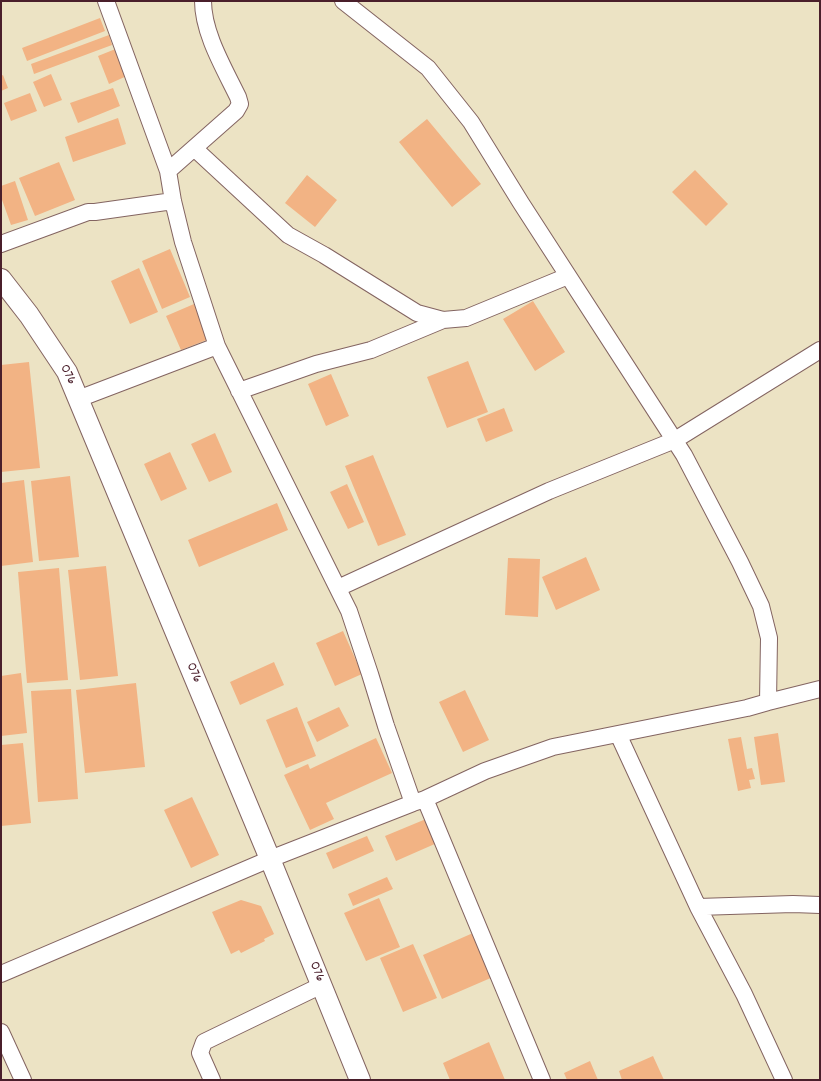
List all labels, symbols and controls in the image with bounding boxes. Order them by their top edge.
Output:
street label: O76 [55,362,79,388]
street label: O76 [181,660,205,686]
street label: O76 [304,959,328,985]

